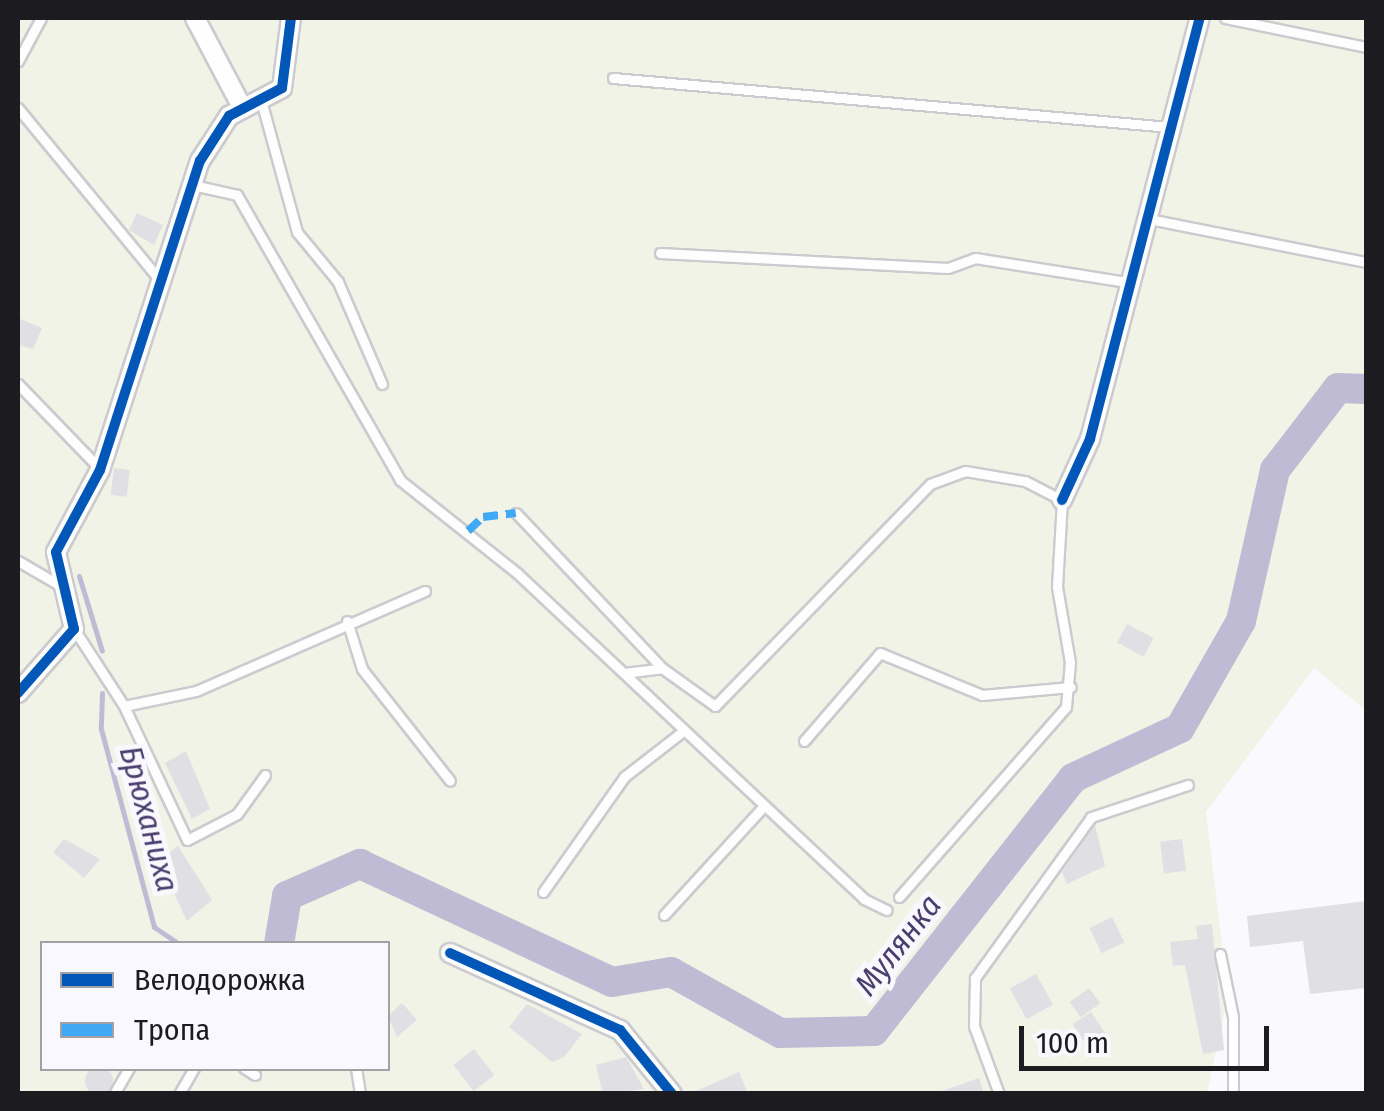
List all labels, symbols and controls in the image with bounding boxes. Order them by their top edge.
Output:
water label: Брюханиха [111,742,187,896]
water label: Мулянка [847,887,949,1003]
legend [40,941,390,1071]
text: Велодорожка [134,962,306,998]
scale bar [1024,1006,1274,1068]
text: Тропа [134,1012,210,1048]
text: 100 m [1036,1025,1109,1061]

